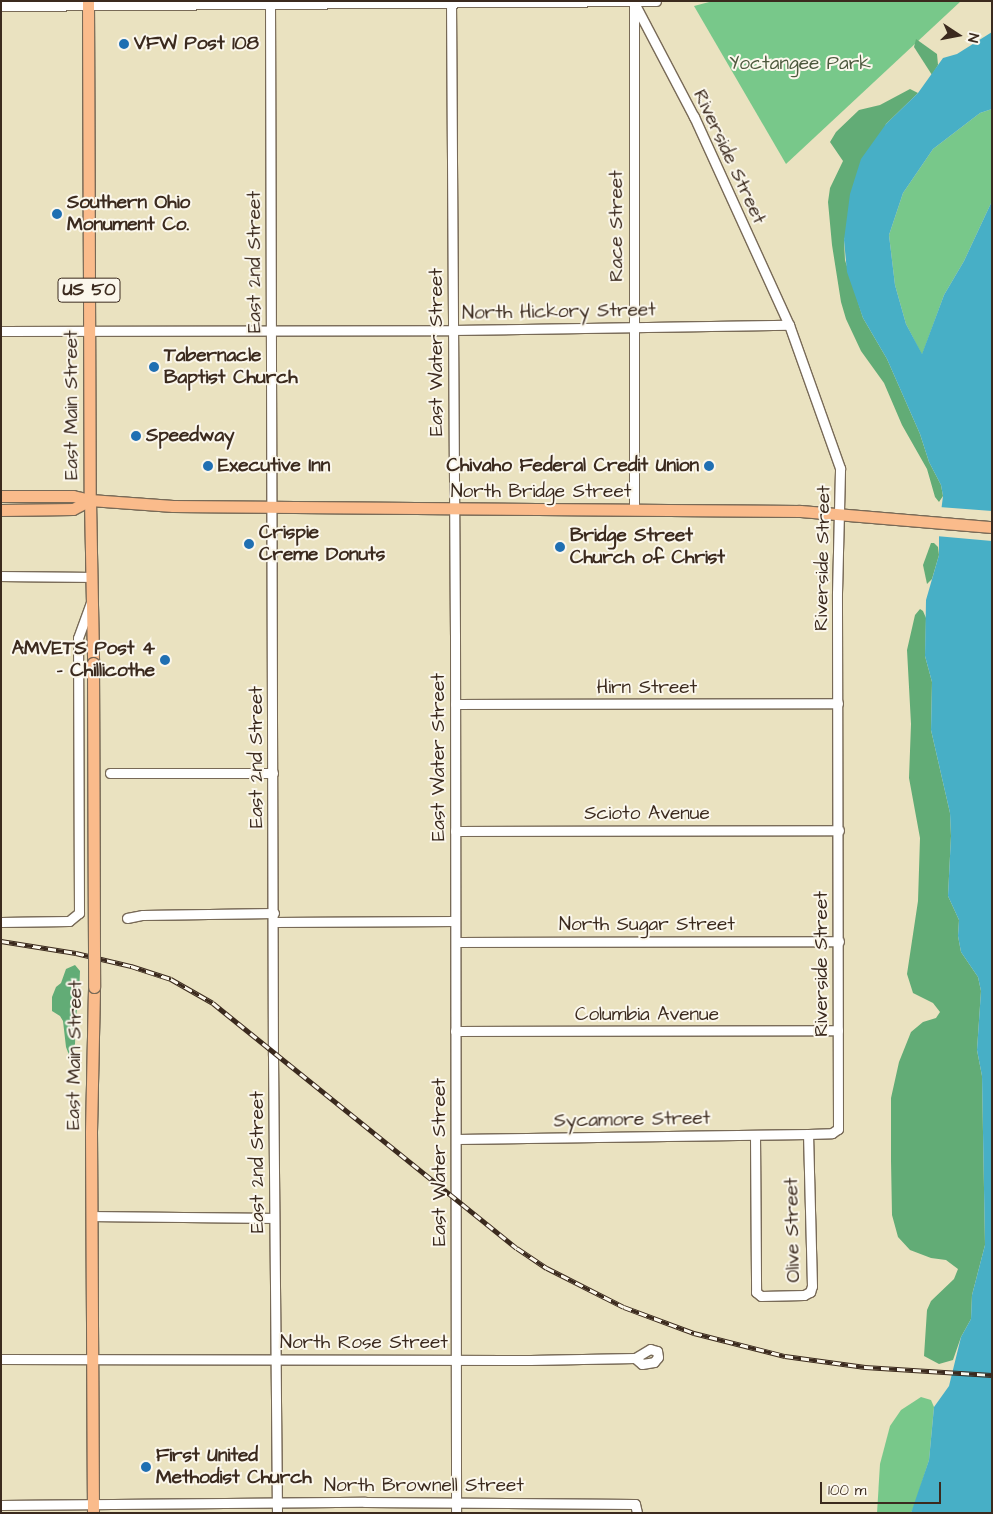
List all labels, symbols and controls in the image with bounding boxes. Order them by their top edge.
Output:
north arrow [933,10,983,60]
text: N [962,32,983,44]
place label: VFW Post 108 [134,33,259,55]
marker: VFW Post 108 [118,38,130,50]
park label: Yoctangee Park [729,53,871,75]
street label: Riverside Street [688,86,770,228]
street label: Race Street [606,170,628,282]
street label: East 2nd Street [244,191,266,333]
place label: Southern Ohio Monument Co. [67,192,190,236]
marker: Southern Ohio Monument Co. [51,208,63,220]
street label: East Water Street [426,268,448,436]
road number: US 50 [56,274,122,306]
street label: North Hickory Street [462,299,656,325]
street label: East Main Street [61,330,83,480]
place label: Tabernacle Baptist Church [164,345,298,389]
marker: Tabernacle Baptist Church [148,361,160,373]
place label: Speedway [146,425,235,447]
marker: Speedway [130,430,142,442]
place label: Executive Inn [218,455,330,477]
place label: Chivaho Federal Credit Union [446,455,699,477]
marker: Executive Inn [202,460,214,472]
marker: Chivaho Federal Credit Union [703,460,715,472]
street label: North Bridge Street [451,481,631,503]
street label: Riverside Street [810,485,836,631]
place label: Crispie Creme Donuts [259,522,385,566]
place label: Bridge Street Church of Christ [570,525,725,569]
marker: Crispie Creme Donuts [243,538,255,550]
marker: Bridge Street Church of Christ [554,541,566,553]
place label: AMVETS Post 4 - Chillicothe [12,638,155,682]
marker: AMVETS Post 4 - Chillicothe [159,654,171,666]
street label: East Water Street [428,673,450,841]
street label: Hirn Street [597,677,697,699]
street label: East 2nd Street [246,686,268,828]
street label: Scioto Avenue [584,803,710,825]
street label: Riverside Street [811,891,833,1037]
street label: North Sugar Street [559,914,735,936]
street label: East Main Street [62,980,88,1130]
street label: Columbia Avenue [575,1004,719,1026]
street label: East Water Street [429,1078,451,1246]
street label: East 2nd Street [247,1091,269,1233]
street label: Sycamore Street [553,1107,711,1133]
street label: Olive Street [781,1177,805,1283]
street label: North Rose Street [280,1332,448,1354]
place label: First United Methodist Church [156,1445,312,1489]
marker: First United Methodist Church [140,1461,152,1473]
scale bar [823,1472,944,1504]
street label: North Brownell Street [324,1475,524,1497]
text: 100 m [828,1480,867,1501]

